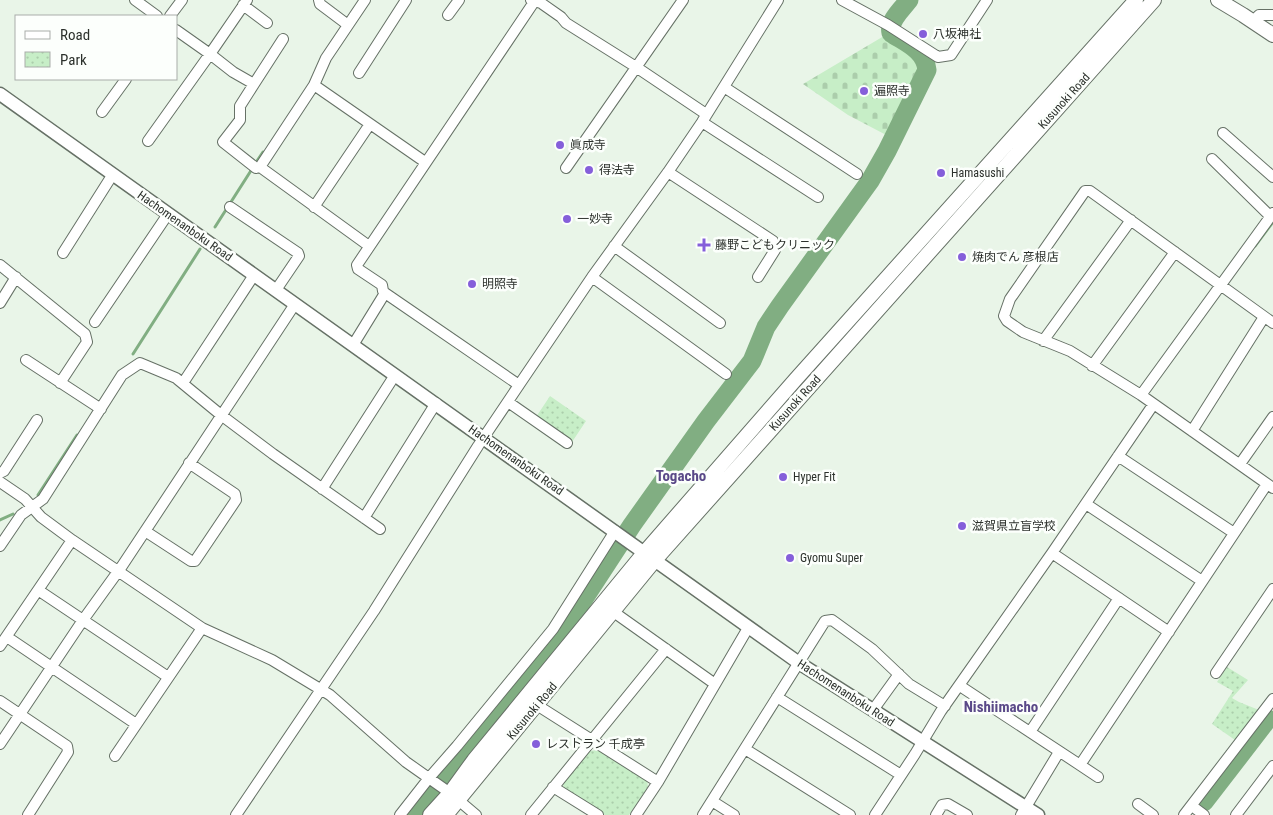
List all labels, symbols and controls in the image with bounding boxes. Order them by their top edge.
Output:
legend [15,15,178,80]
text: Road [60,26,90,44]
place label: 八坂神社 [933,27,981,41]
marker: 八坂神社 [917,28,929,40]
text: Park [60,51,87,69]
street label: Kusunoki Road [1035,70,1093,132]
place label: 遍照寺 [874,84,910,98]
marker: 遍照寺 [858,85,870,97]
place label: 眞成寺 [570,138,606,152]
marker: 眞成寺 [554,139,566,151]
place label: 得法寺 [599,163,635,177]
marker: 得法寺 [583,164,595,176]
place label: Hamasushi [951,166,1004,180]
marker: Hamasushi [935,167,947,179]
street label: Hachomenanboku Road [135,188,235,264]
place label: 一妙寺 [577,212,613,226]
marker: 一妙寺 [561,213,573,225]
marker: 藤野こどもクリニック [697,238,711,252]
place label: 藤野こどもクリニック [715,238,835,252]
place label: 焼肉でん 彦根店 [972,250,1059,264]
marker: 焼肉でん 彦根店 [956,251,968,263]
place label: 明照寺 [482,277,518,291]
marker: 明照寺 [466,278,478,290]
street label: Kusunoki Road [766,372,824,434]
street label: Hachomenanboku Road [466,422,566,498]
district label: Togacho [656,467,706,485]
place label: Hyper Fit [793,470,836,484]
marker: Hyper Fit [777,471,789,483]
place label: 滋賀県立盲学校 [972,519,1056,533]
marker: 滋賀県立盲学校 [956,520,968,532]
place label: Gyomu Super [800,551,863,565]
marker: Gyomu Super [784,552,796,564]
street label: Hachomenanboku Road [795,656,897,730]
street label: Kusunoki Road [504,680,560,742]
district label: Nishiimacho [964,698,1038,716]
place label: レストラン 千成亭 [546,737,645,751]
marker: レストラン 千成亭 [530,738,542,750]

